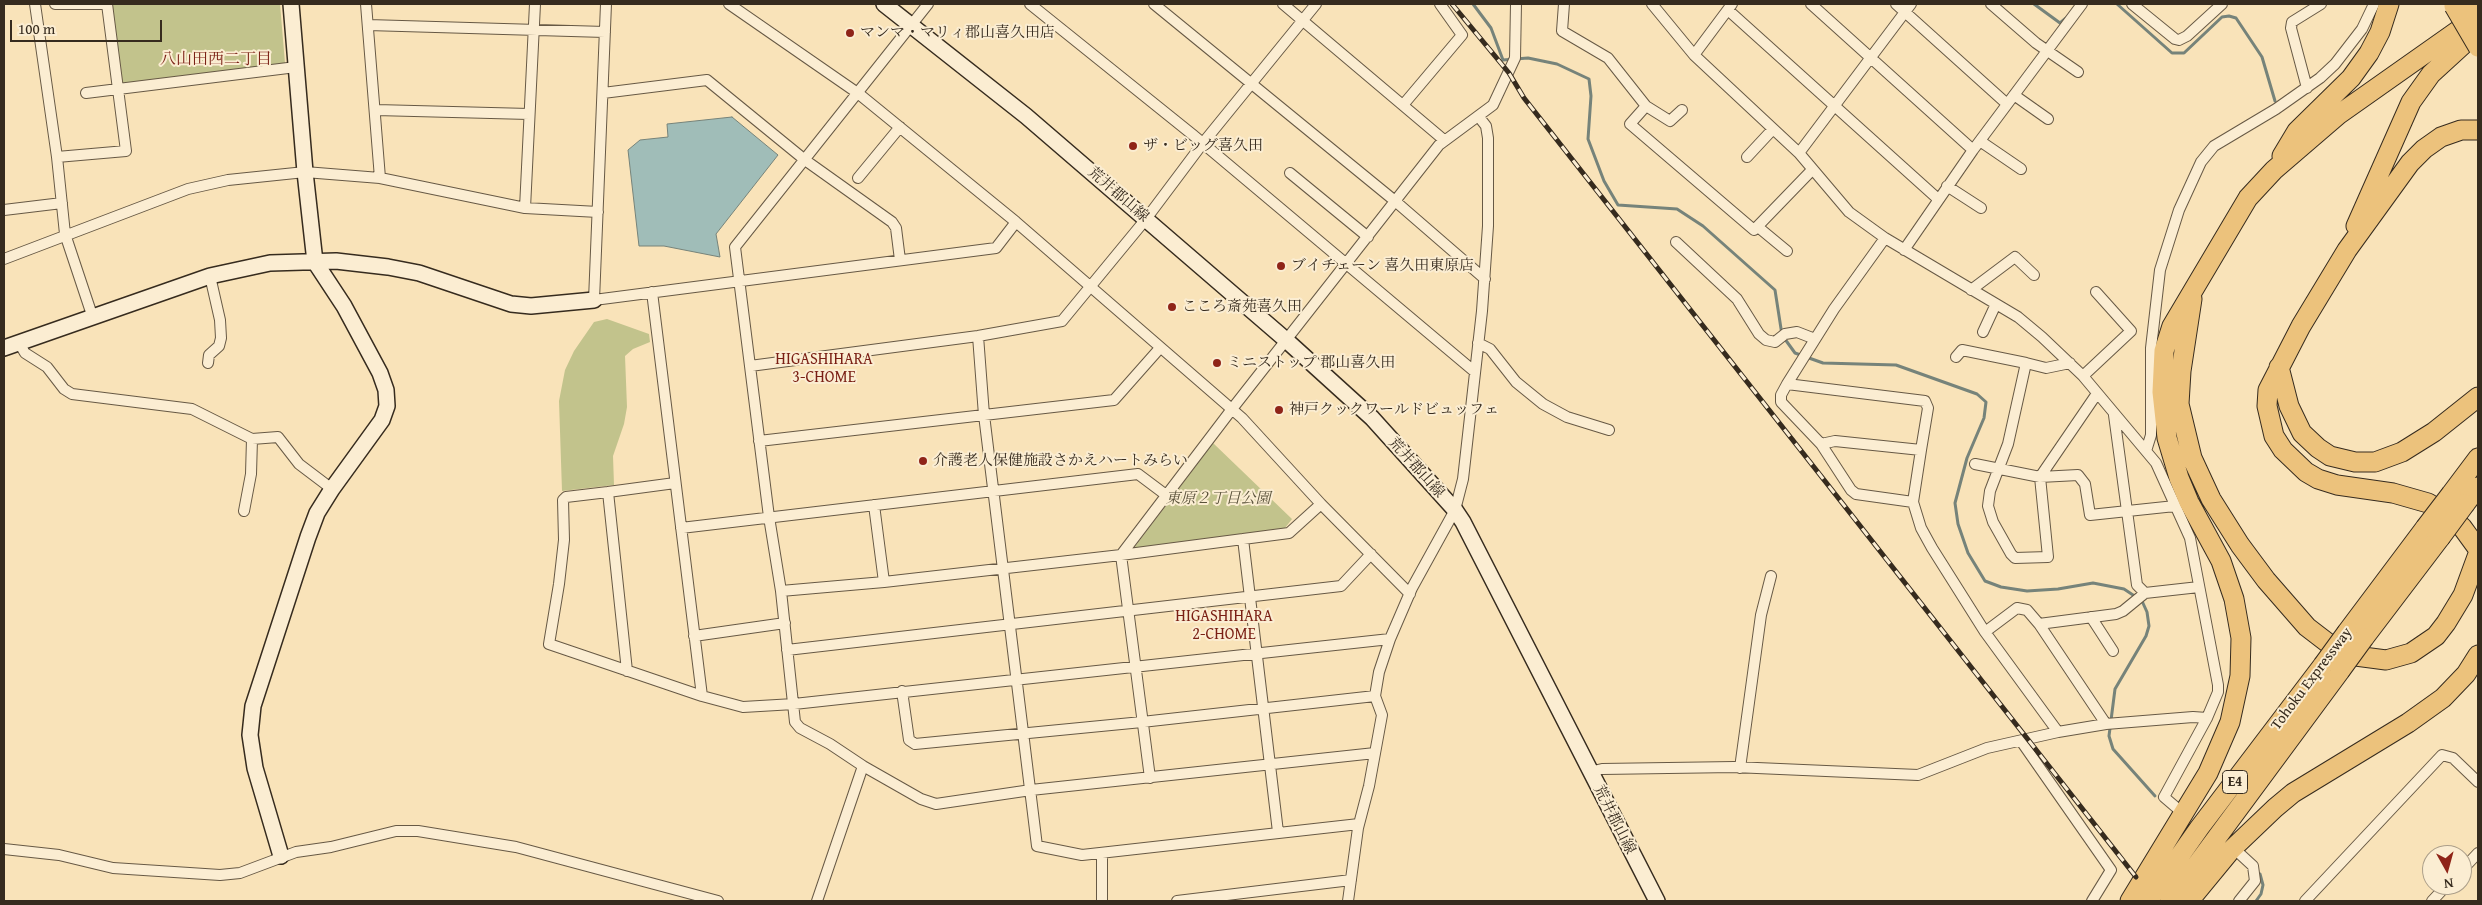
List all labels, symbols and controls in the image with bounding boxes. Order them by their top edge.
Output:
scale bar [12,10,165,42]
text: 100 m [18,18,55,39]
place label: マンマ・マリィ郡山喜久田店 [860,24,1055,42]
marker: マンマ・マリィ郡山喜久田店 [844,27,856,39]
district label: 八山田西二丁目 [160,50,272,70]
place label: ザ・ビッグ喜久田 [1143,137,1263,155]
marker: ザ・ビッグ喜久田 [1127,140,1139,152]
street label: 荒井郡山線 [1084,164,1152,226]
place label: ブイチェーン 喜久田東原店 [1291,257,1474,275]
marker: ブイチェーン 喜久田東原店 [1275,260,1287,272]
place label: こころ斎苑喜久田 [1182,298,1302,316]
marker: こころ斎苑喜久田 [1166,301,1178,313]
district label: HIGASHIHARA 3-CHOME [768,350,880,388]
place label: ミニストップ 郡山喜久田 [1227,354,1395,372]
marker: ミニストップ 郡山喜久田 [1211,357,1223,369]
place label: 神戸クックワールドビュッフェ [1289,401,1499,419]
marker: 神戸クックワールドビュッフェ [1273,404,1285,416]
street label: 荒井郡山線 [1384,434,1448,502]
place label: 介護老人保健施設さかえハートみらい [933,452,1188,470]
marker: 介護老人保健施設さかえハートみらい [917,455,929,467]
park label: 東原２丁目公園 [1166,490,1270,508]
district label: HIGASHIHARA 2-CHOME [1168,607,1280,645]
street label: Tohoku Expressway [2268,624,2356,734]
road number: E4 [2222,770,2248,794]
street label: 荒井郡山線 [1589,783,1639,857]
north arrow [2422,845,2472,895]
text: N [2443,873,2455,894]

